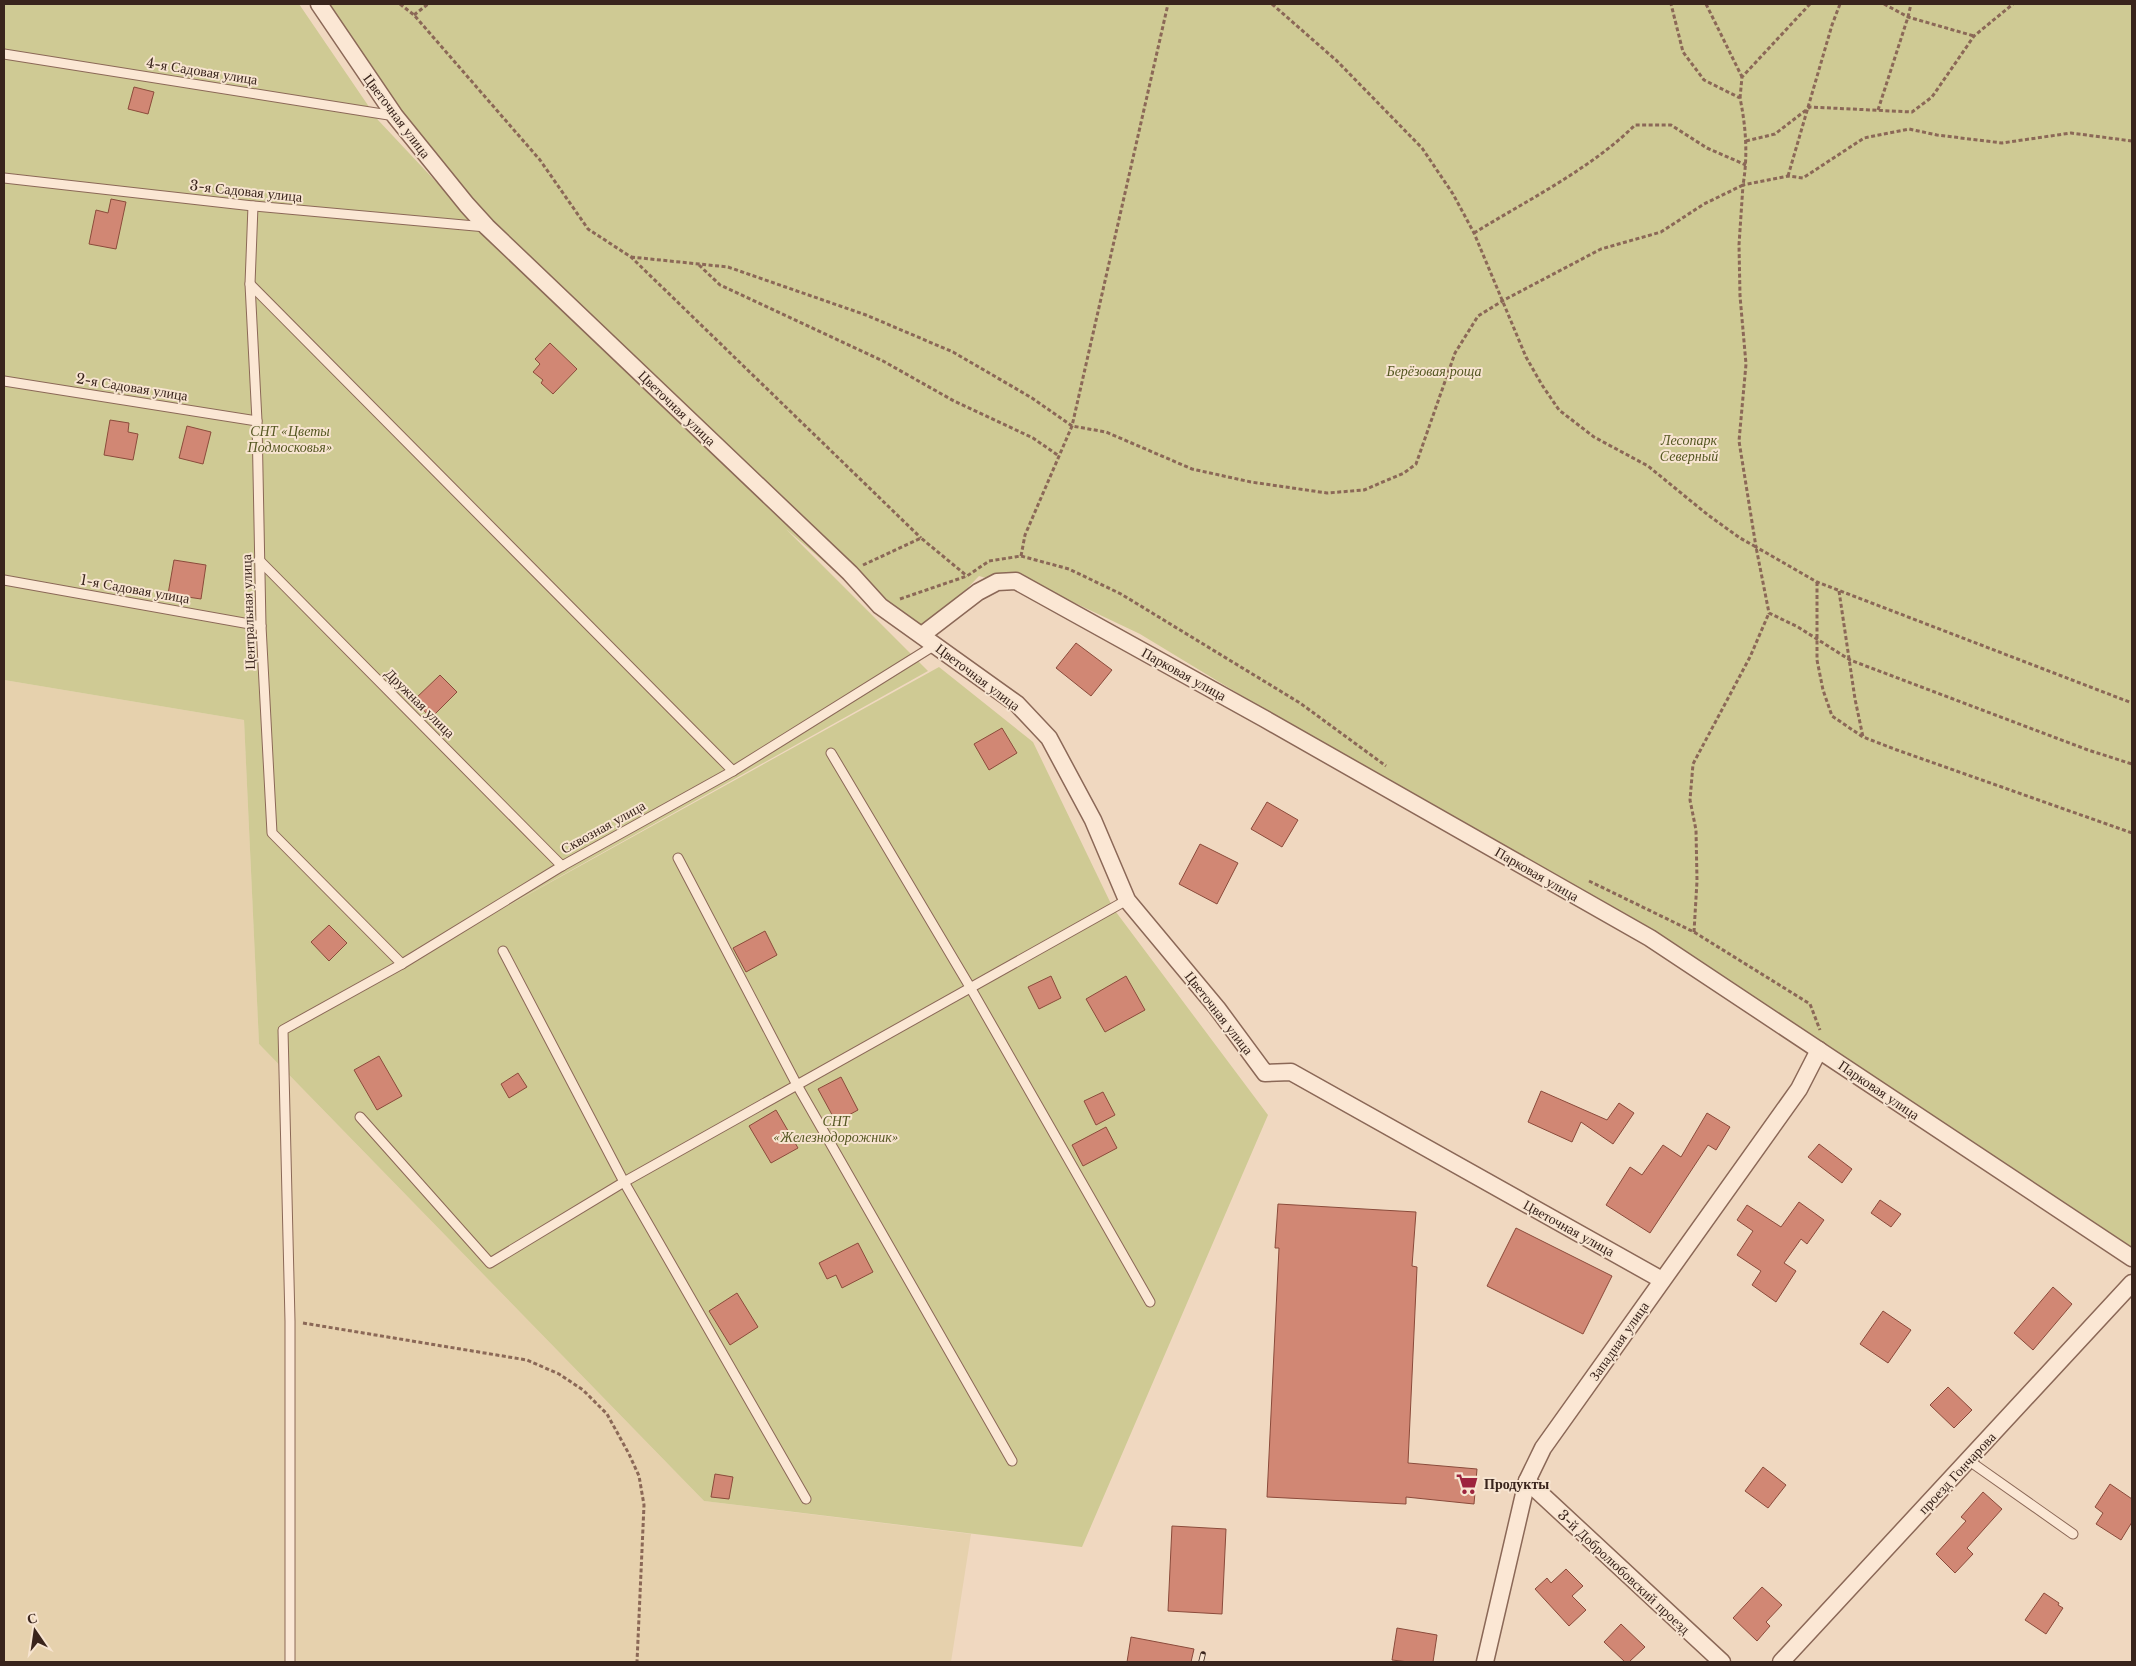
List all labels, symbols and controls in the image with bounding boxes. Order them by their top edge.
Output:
street label: 4-я Садовая улица [145,53,260,89]
street label: Цветочная улица [359,70,435,162]
street label: 3-я Садовая улица [189,176,304,206]
park label: Берёзовая роща [1385,362,1482,380]
street label: Цветочная улица [634,366,720,450]
street label: 2-я Садовая улица [75,369,190,405]
park label: СНТ «Цветы Подмосковья» [247,422,332,456]
park label: Лесопарк Северный [1660,431,1718,465]
street label: Центральная улица [237,553,259,670]
street label: 1-я Садовая улица [79,571,192,608]
street label: Цветочная улица [932,639,1024,715]
street label: Парковая улица [1138,643,1230,705]
street label: Дружная улица [381,664,459,742]
street label: Сквозная улица [558,796,649,858]
street label: Парковая улица [1492,843,1583,906]
street label: Цветочная улица [1181,968,1258,1059]
street label: Парковая улица [1835,1056,1924,1124]
park label: СНТ «Железнодорожник» [773,1112,899,1146]
street label: Цветочная улица [1520,1196,1618,1261]
street label: Западная улица [1585,1297,1653,1384]
street label: проезд Гончарова [1914,1428,2000,1518]
supermarket icon: Продукты [1454,1471,1480,1497]
place label: Продукты [1484,1475,1549,1493]
street label: 3-й Добролюбовский проезд [1554,1506,1694,1638]
north arrow [10,1606,60,1656]
text: С [25,1608,39,1628]

